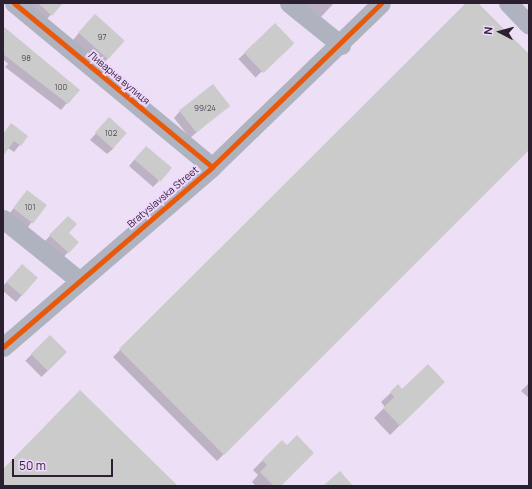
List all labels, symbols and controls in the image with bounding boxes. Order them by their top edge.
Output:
north arrow [480,12,520,52]
text: N [480,26,495,35]
house number: 97 [98,32,106,42]
street label: Ливарна вулиця [86,49,152,107]
house number: 98 [21,53,31,63]
house number: 100 [55,82,67,92]
house number: 99/24 [194,103,216,113]
house number: 102 [105,128,117,138]
street label: Bratyslavska Street [125,164,201,230]
house number: 101 [24,202,36,212]
scale bar [14,451,115,477]
text: 50 m [19,457,46,474]

